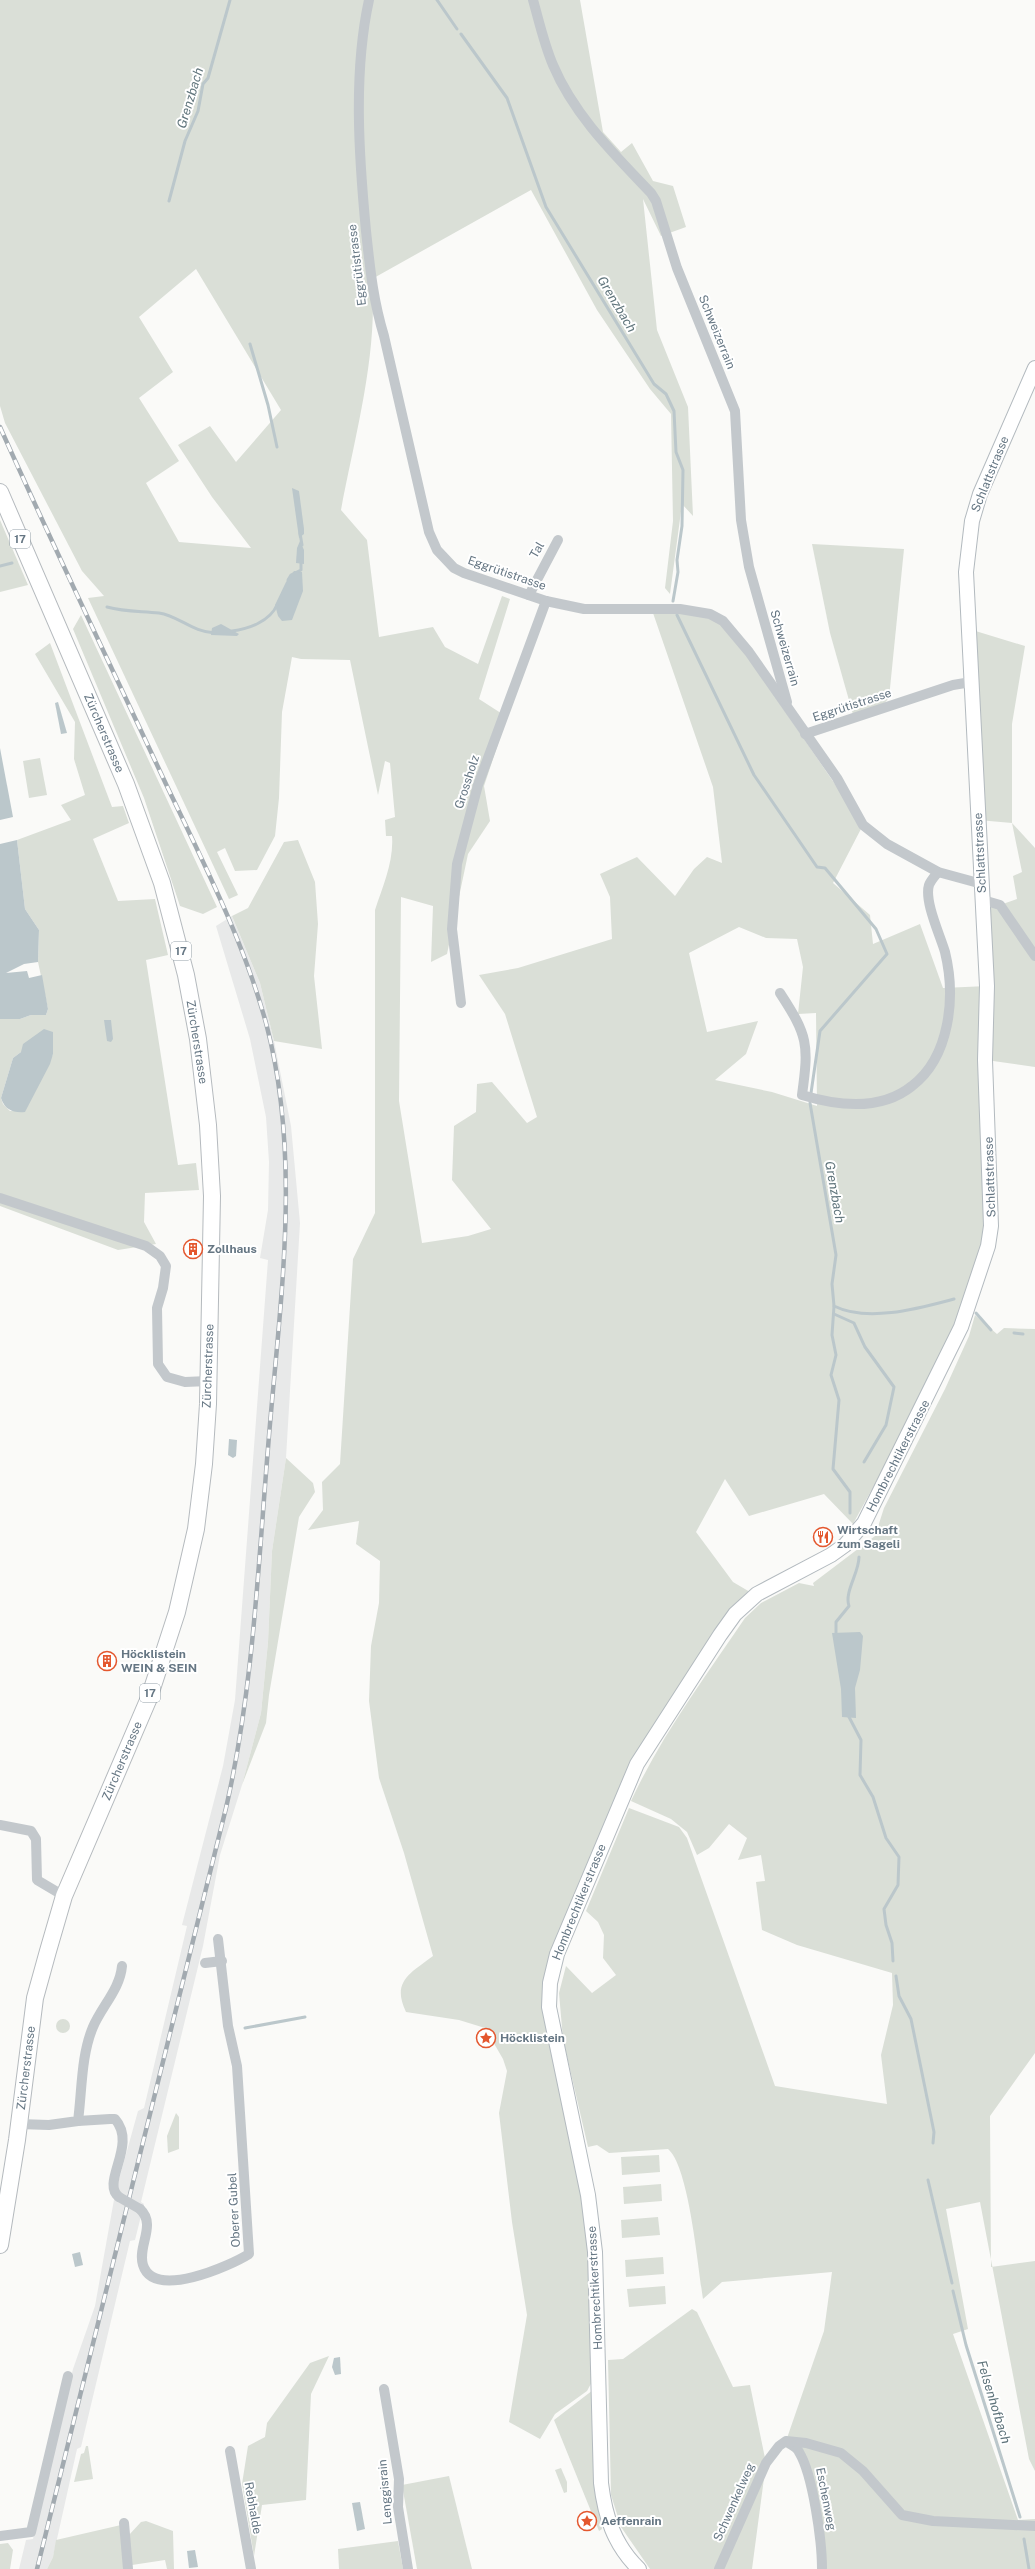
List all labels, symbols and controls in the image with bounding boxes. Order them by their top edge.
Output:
water label: Grenzbach [174,66,206,130]
street label: Eggrütistrasse [345,223,369,307]
water label: Grenzbach [594,273,640,335]
street label: Schweizerrain [696,293,738,371]
street label: Schlattstrasse [968,434,1012,514]
road number: 17 [10,530,30,548]
street label: Tal [527,539,547,561]
street label: Eggrütistrasse [466,553,548,593]
street label: Schweizerrain [767,608,803,688]
street label: Eggrütistrasse [811,686,893,724]
street label: Zürcherstrasse [81,691,127,775]
street label: Grossholz [452,753,482,811]
street label: Schlattstrasse [971,812,989,894]
road number: 17 [171,942,191,960]
street label: Zürcherstrasse [183,999,211,1085]
street label: Schlattstrasse [982,1136,998,1218]
water label: Grenzbach [822,1160,848,1224]
building icon: Zollhaus [182,1238,204,1260]
place label: Zollhaus [207,1242,257,1256]
street label: Zürcherstrasse [200,1323,216,1409]
street label: Hombrechtikerstrasse [864,1397,933,1514]
place label: Wirtschaft zum Sageli [837,1523,900,1551]
restaurant icon: Wirtschaft zum Sageli [812,1526,834,1548]
place label: Höcklistein WEIN & SEIN [121,1647,197,1675]
building icon: Höcklistein WEIN & SEIN [96,1650,118,1672]
road number: 17 [140,1684,160,1702]
street label: Zürcherstrasse [99,1719,145,1803]
street label: Hombrechtikerstrasse [549,1842,609,1962]
street label: Zürcherstrasse [14,2025,38,2111]
place icon: Höcklistein [475,2027,497,2049]
place label: Höcklistein [500,2031,565,2045]
street label: Oberer Gubel [225,2172,243,2248]
street label: Hombrechtikerstrasse [585,2225,605,2350]
water label: Felsenhofbach [974,2359,1014,2445]
street label: Lenggisrain [375,2459,395,2525]
street label: Schwenkelweg [710,2461,758,2543]
street label: Eschenweg [813,2466,839,2532]
street label: Rebhalde [242,2481,265,2535]
place icon: Aeffenrain [576,2510,598,2532]
place label: Aeffenrain [601,2514,662,2528]

